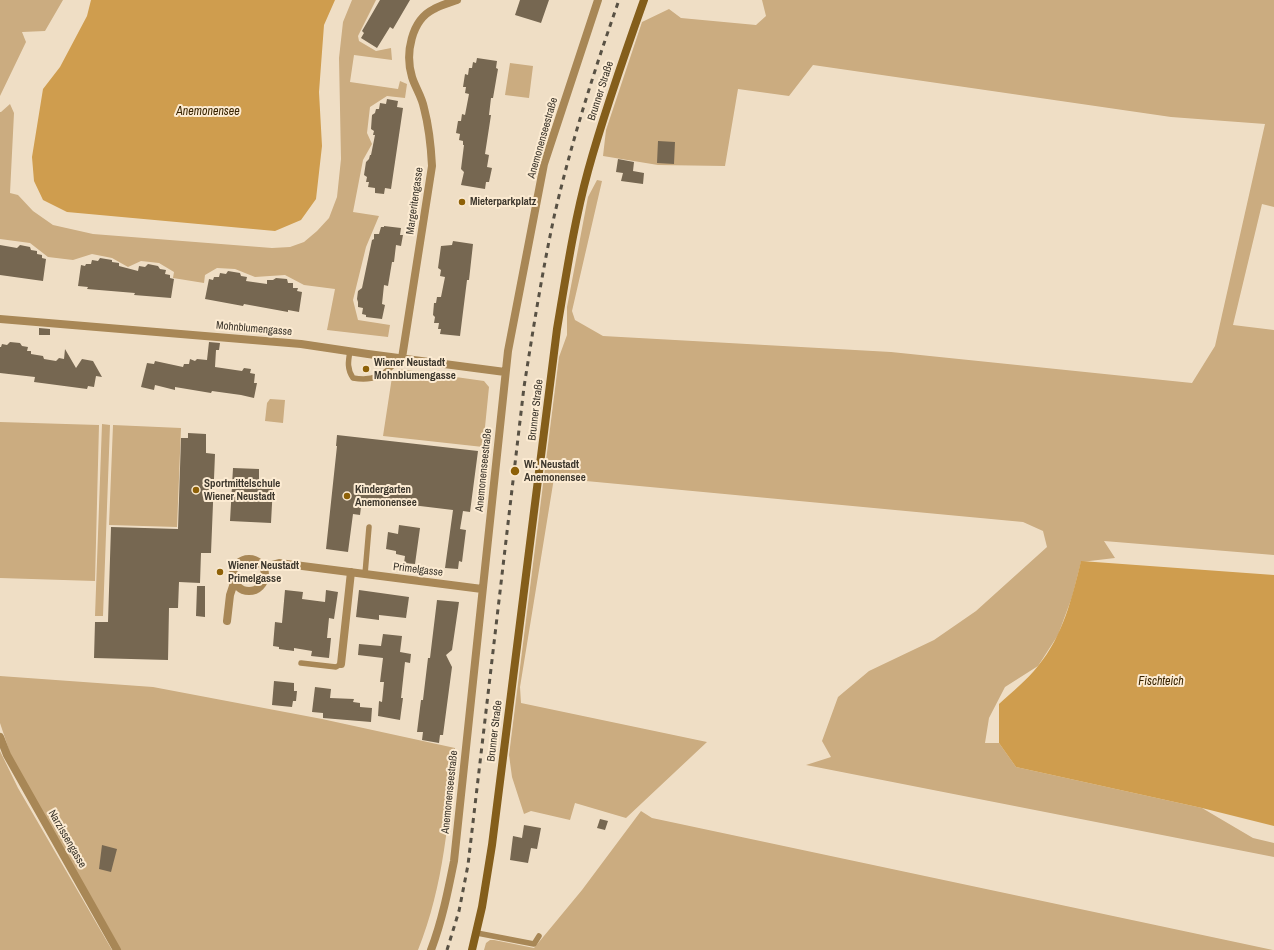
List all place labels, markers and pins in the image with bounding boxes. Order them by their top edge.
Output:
place label: Mieterparkplatz [470,195,536,209]
marker: Mieterparkplatz [457,197,467,207]
place label: Wiener Neustadt Mohnblumengasse [374,356,456,382]
marker: Wiener Neustadt Mohnblumengasse [361,364,371,374]
place label: Wr. Neustadt Anemonensee [524,458,586,484]
marker: Wr. Neustadt Anemonensee [509,465,521,477]
place label: Sportmittelschule Wiener Neustadt [204,477,280,503]
place label: Kindergarten Anemonensee [355,483,417,509]
marker: Sportmittelschule Wiener Neustadt [191,485,201,495]
marker: Kindergarten Anemonensee [342,491,352,501]
place label: Wiener Neustadt Primelgasse [228,559,299,585]
marker: Wiener Neustadt Primelgasse [215,567,225,577]

